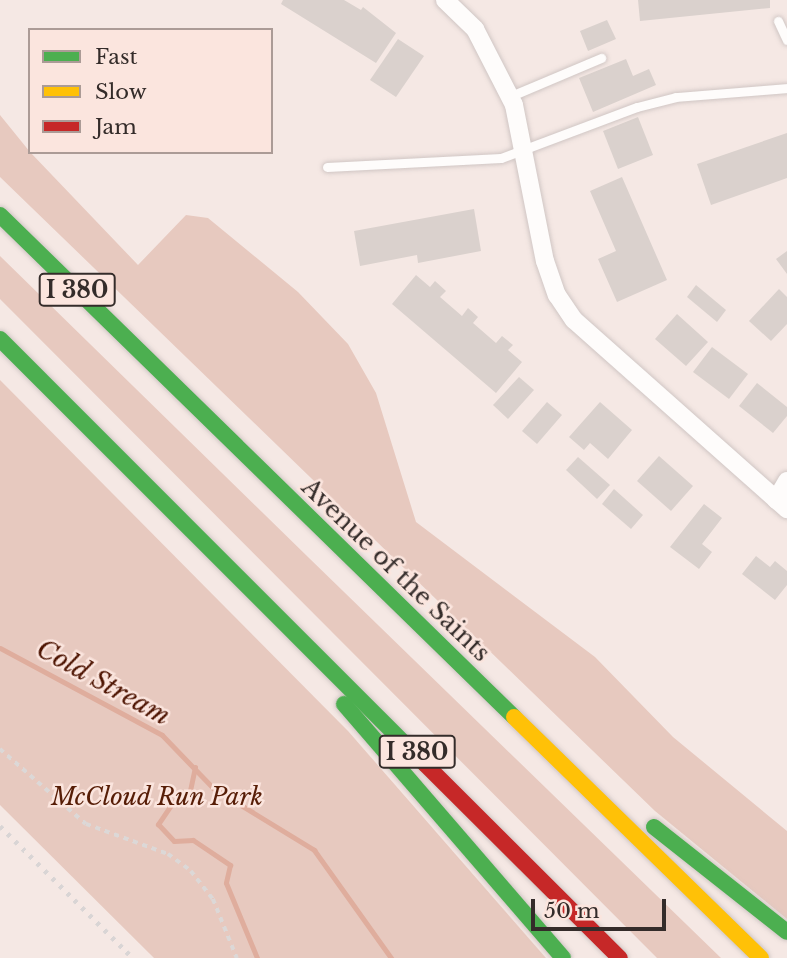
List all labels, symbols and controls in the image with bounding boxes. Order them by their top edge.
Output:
legend [28,28,273,154]
text: Fast [95,44,137,70]
text: Slow [95,79,147,105]
text: Jam [95,114,137,140]
road number: I 380 [38,270,116,310]
street label: Avenue of the Saints [296,473,496,667]
water label: Cold Stream [30,633,176,733]
road number: I 380 [378,732,456,772]
park label: McCloud Run Park [50,783,264,811]
scale bar [535,884,670,928]
text: 50 m [544,898,599,924]

